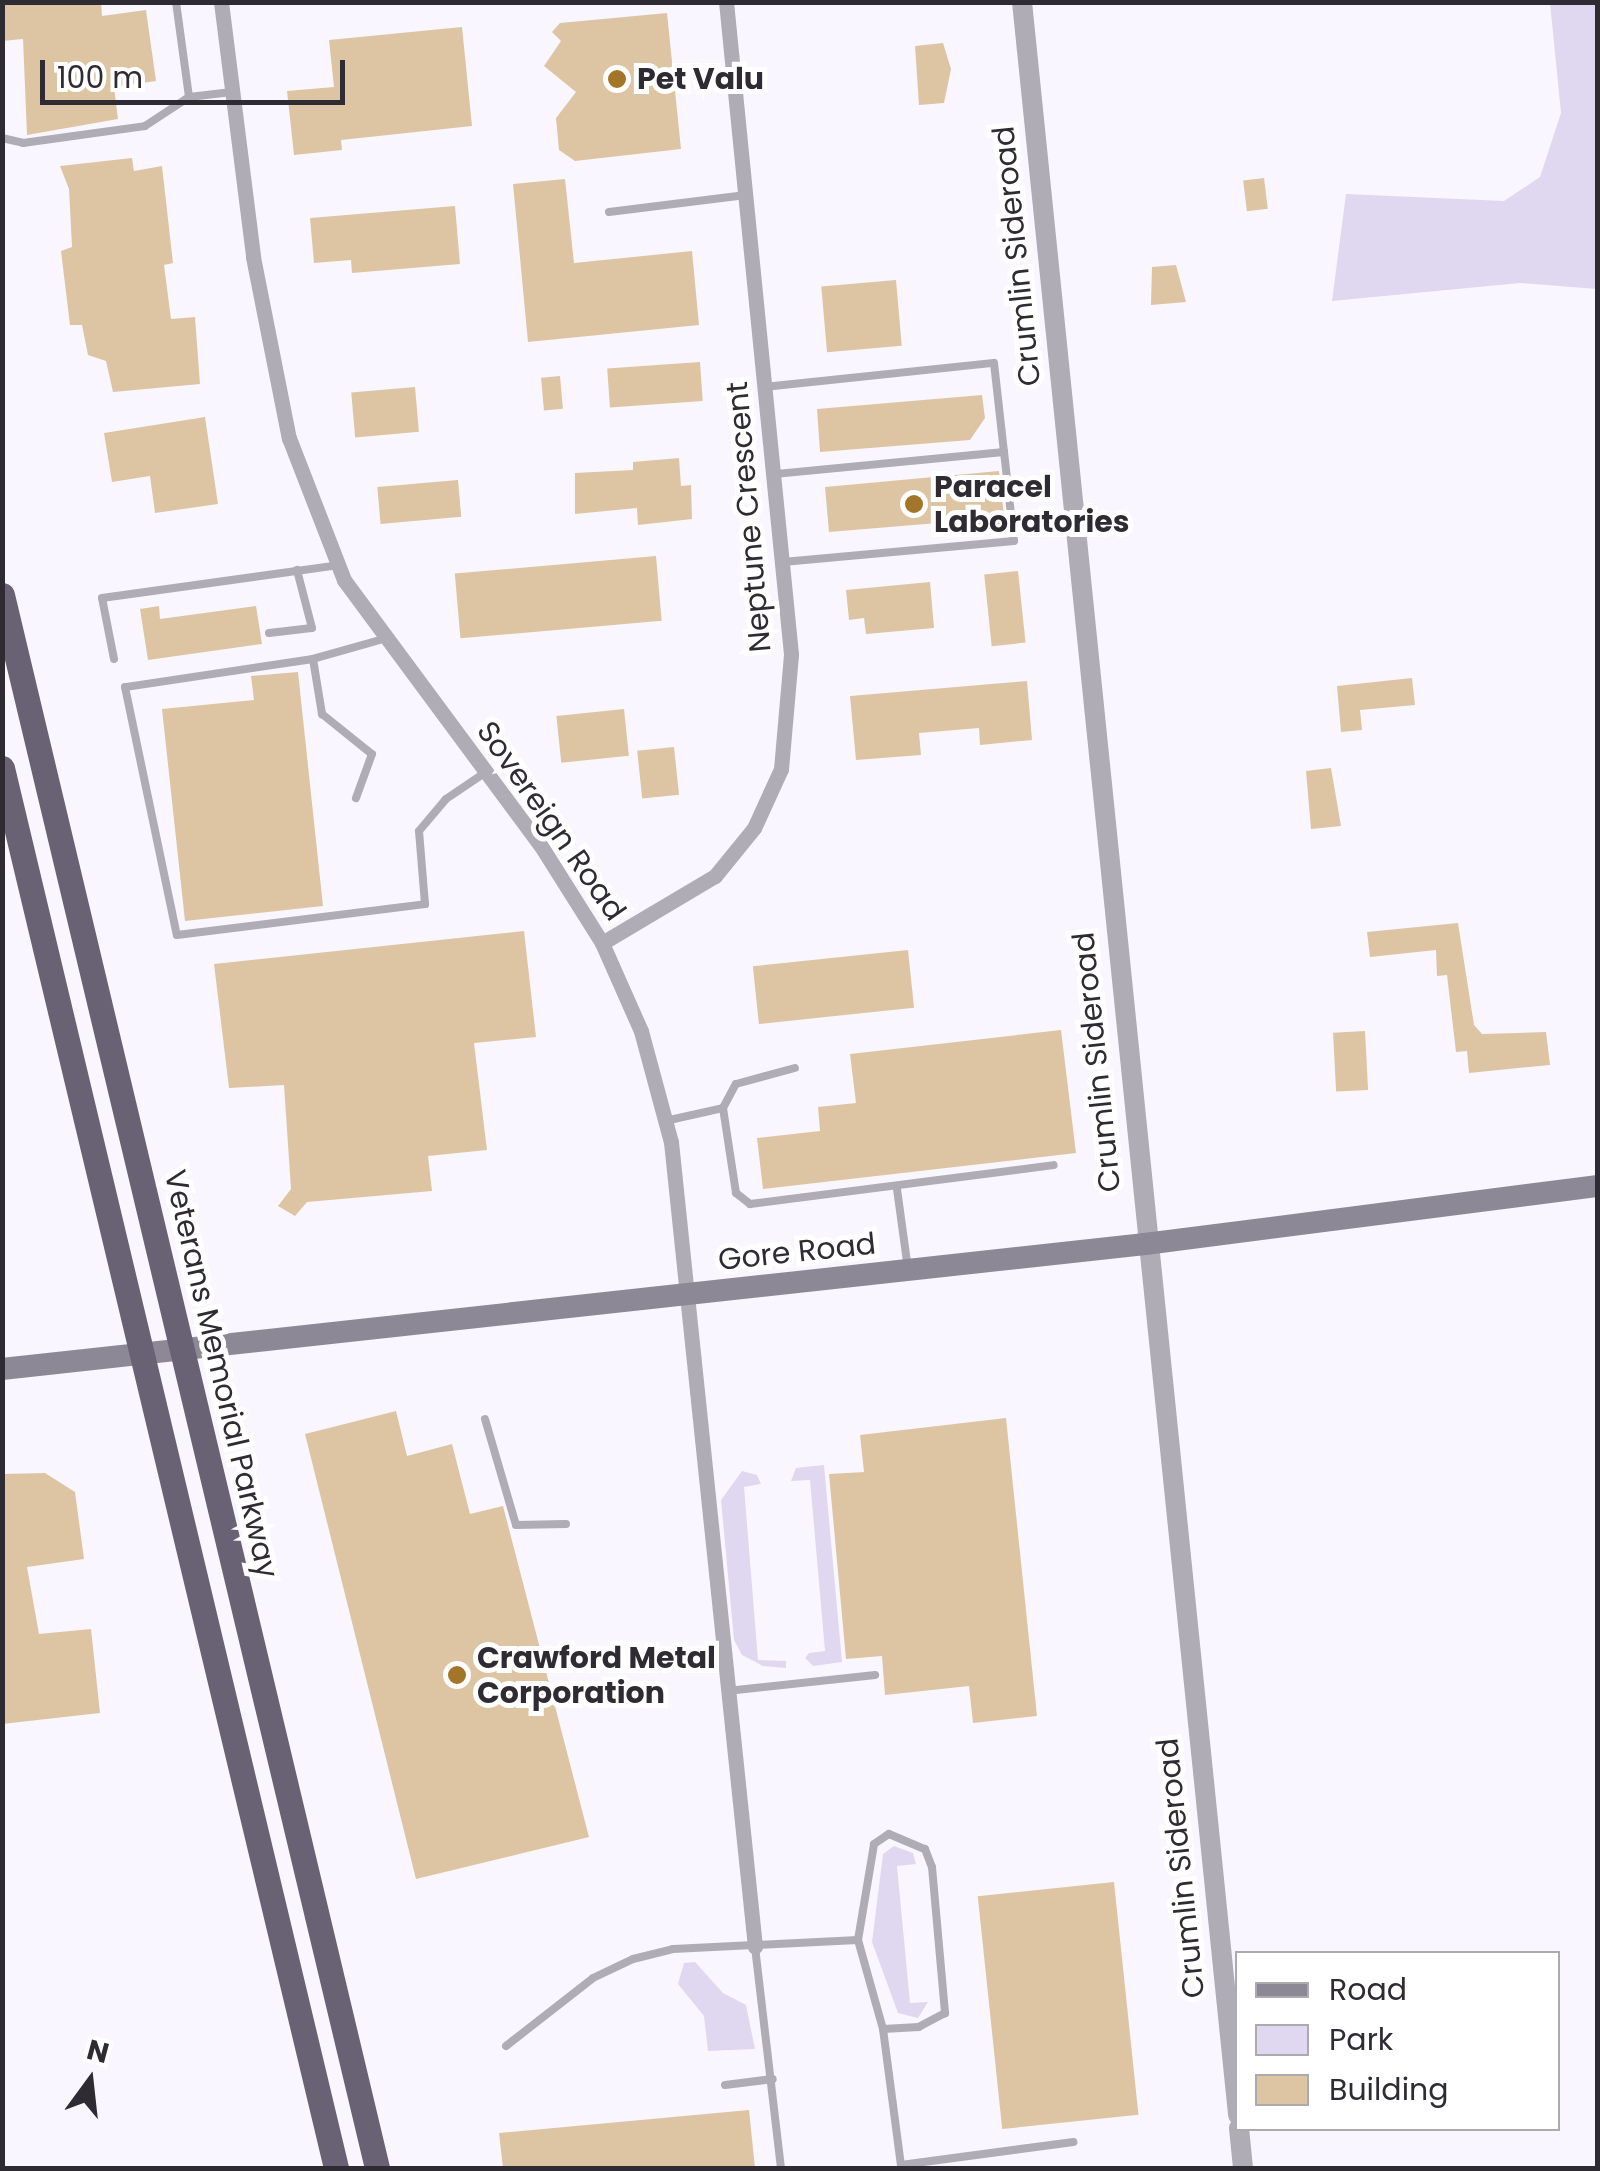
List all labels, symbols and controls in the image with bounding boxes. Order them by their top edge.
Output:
scale bar [45,40,350,102]
text: 100 m [57,56,143,99]
place label: Pet Valu [637,61,764,97]
marker: Pet Valu [606,68,628,90]
street label: Crumlin Sideroad [985,124,1049,388]
street label: Neptune Crescent [719,380,779,654]
place label: Paracel Laboratories [934,469,1130,540]
marker: Paracel Laboratories [903,493,925,515]
street label: Sovereign Road [469,714,633,928]
street label: Crumlin Sideroad [1065,930,1129,1194]
street label: Veterans Memorial Parkway [156,1167,286,1581]
street label: Gore Road [716,1226,878,1278]
place label: Crawford Metal Corporation [477,1640,716,1710]
marker: Crawford Metal Corporation [446,1664,468,1686]
street label: Crumlin Sideroad [1149,1736,1213,2000]
legend [1235,1951,1560,2131]
text: Road [1329,1968,1407,2011]
text: Park [1329,2018,1393,2061]
text: N [83,2030,113,2073]
north arrow [40,2031,140,2131]
text: Building [1329,2068,1449,2111]

